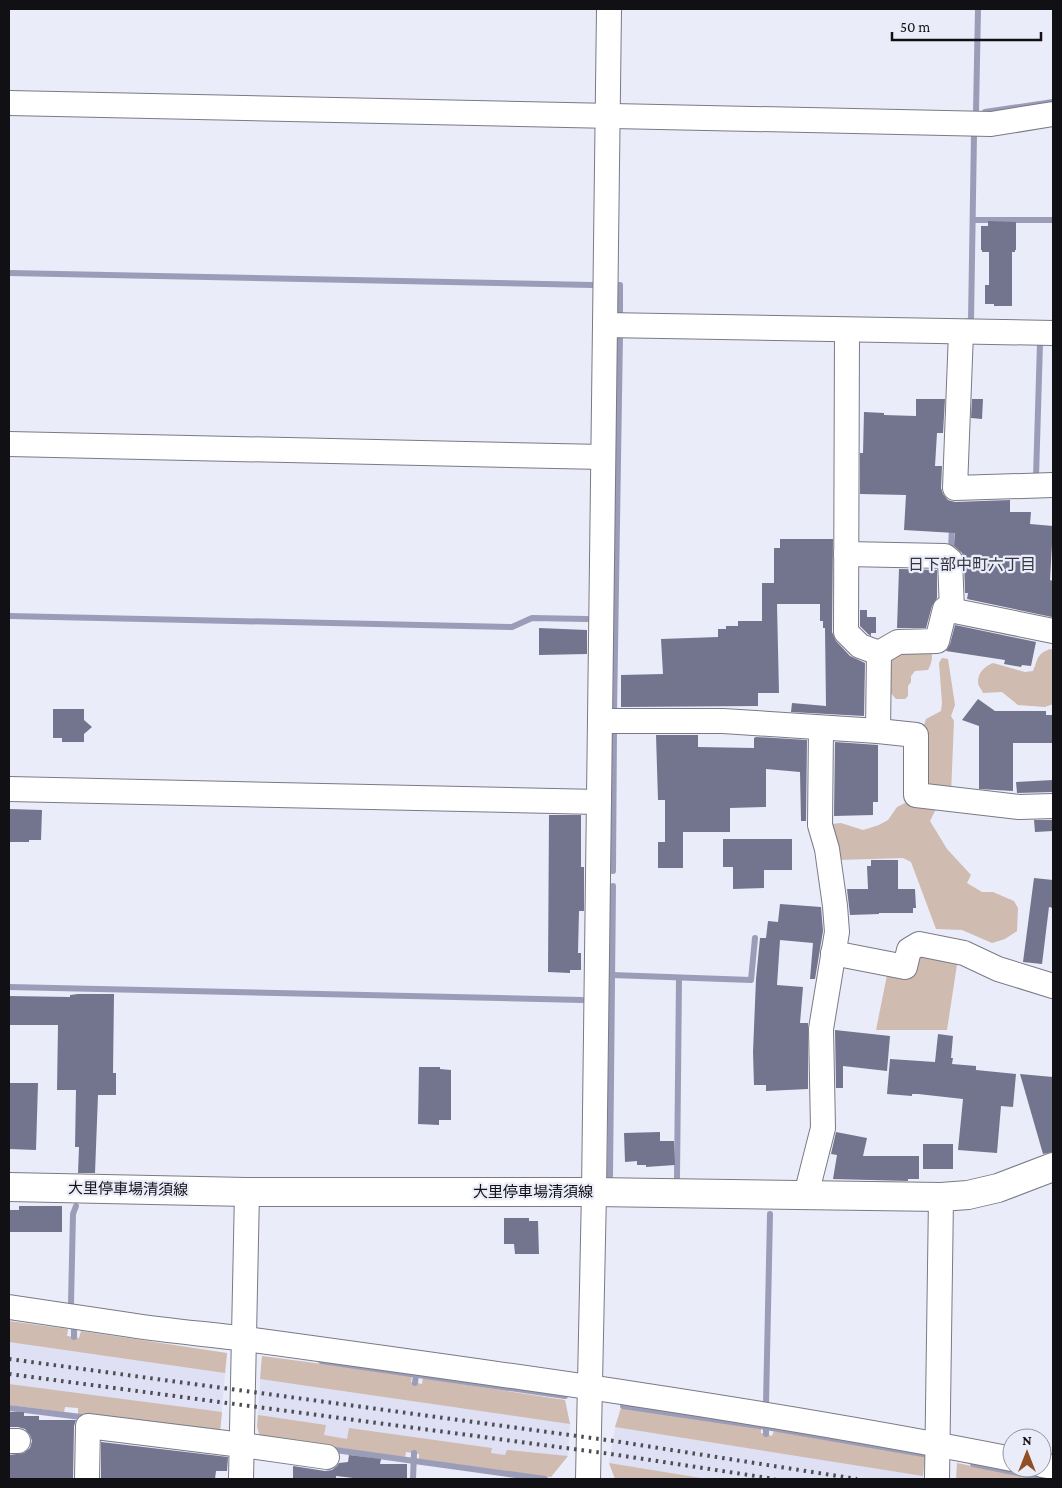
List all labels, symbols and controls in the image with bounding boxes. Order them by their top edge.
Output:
scale bar [892,10,1041,42]
text: 50 m [900,19,930,35]
district label: 日下部中町六丁目 [908,556,1036,573]
street label: 大里停車場清須線 [68,1180,188,1198]
street label: 大里停車場清須線 [473,1184,593,1200]
north arrow [1002,1428,1052,1478]
text: N [1022,1432,1032,1448]

